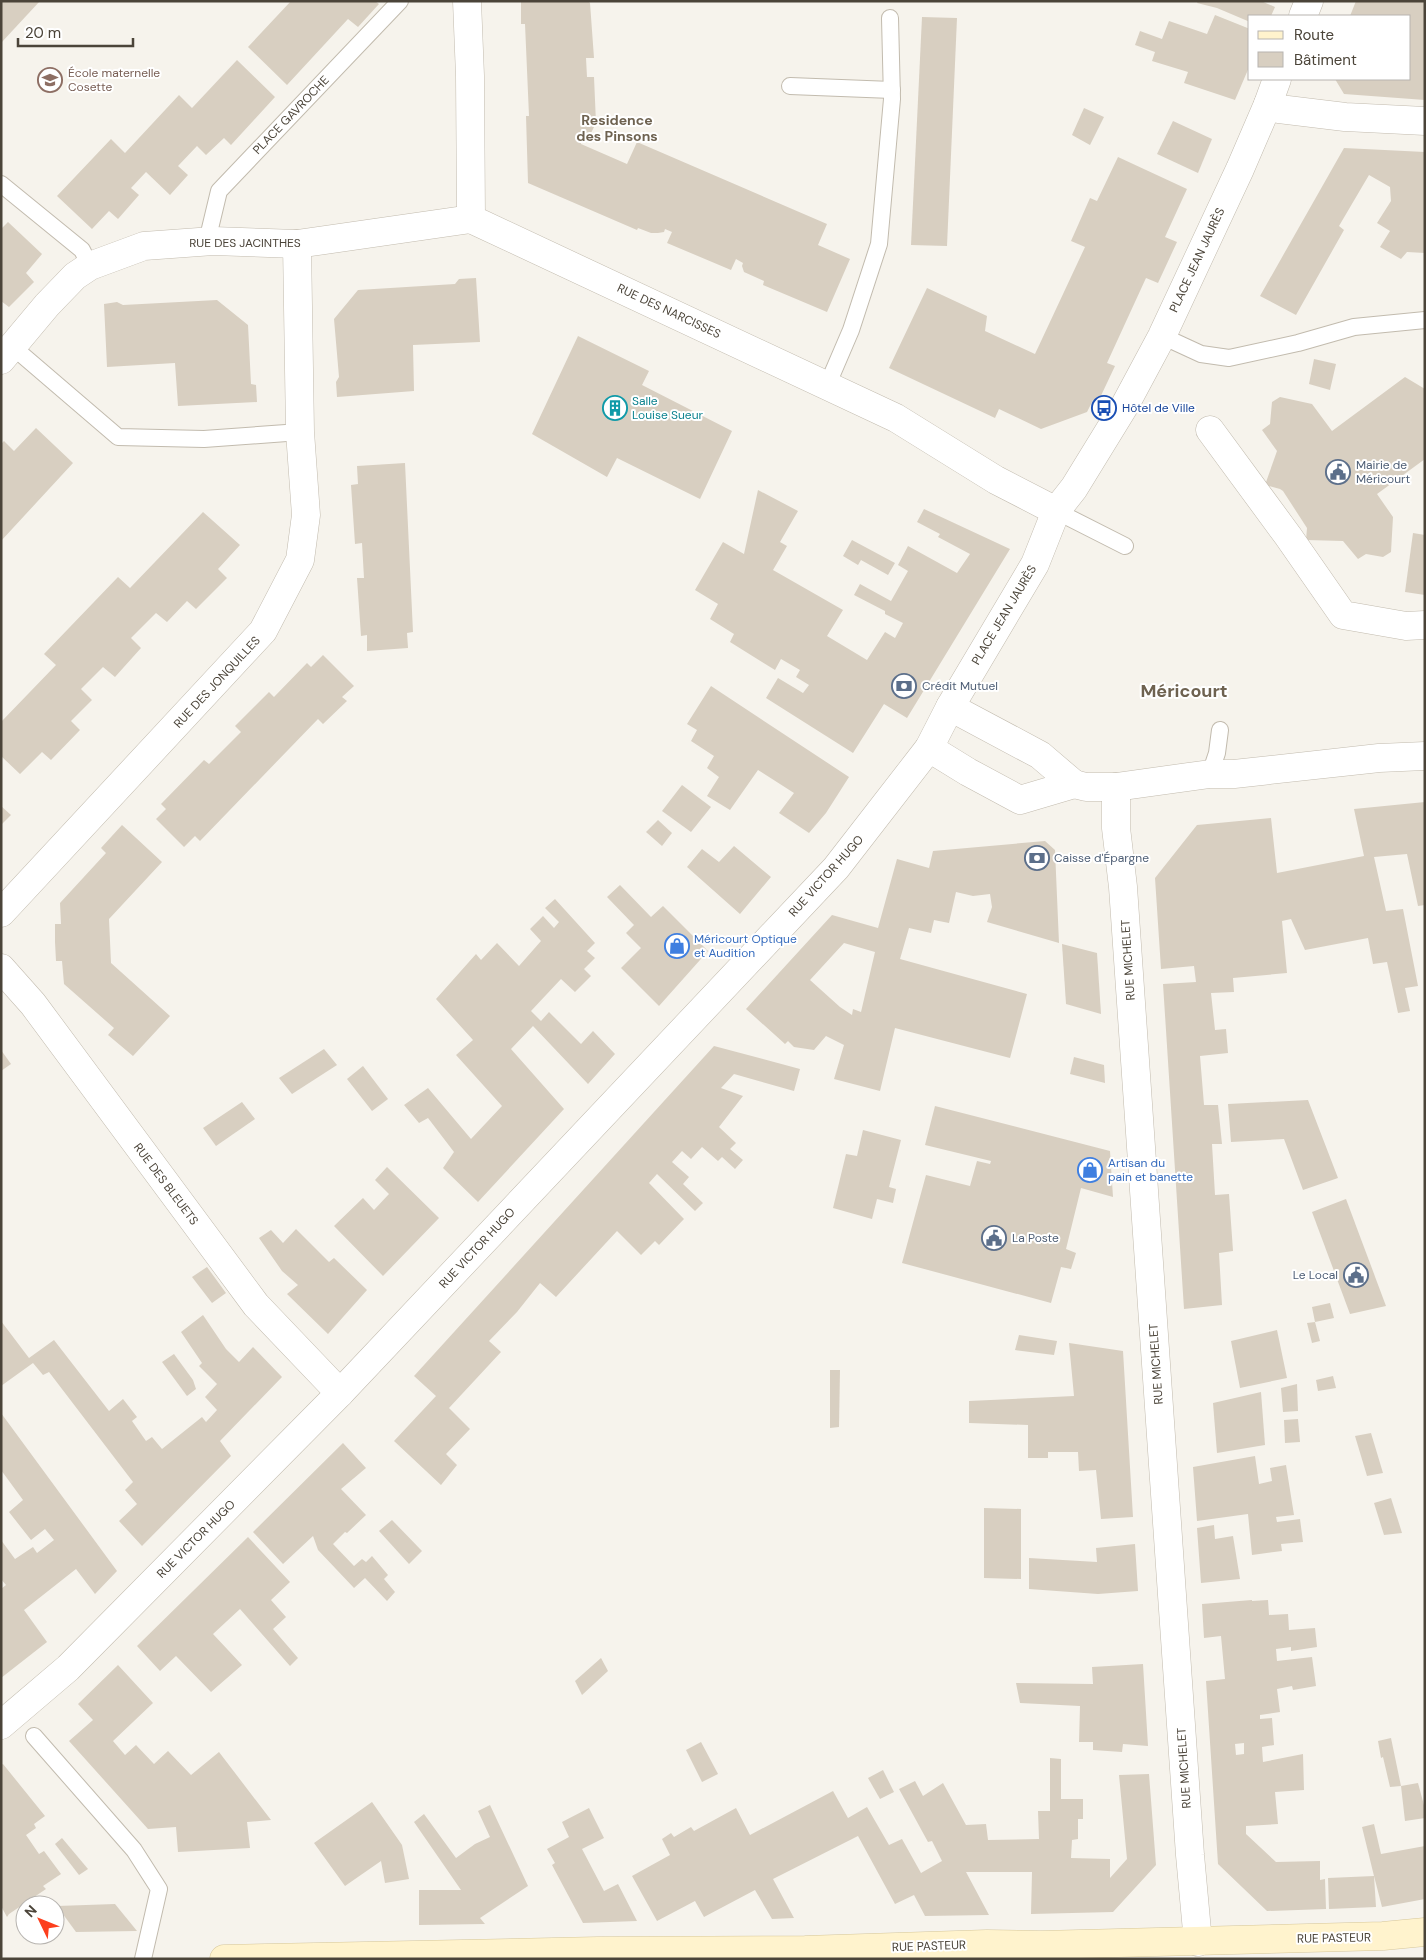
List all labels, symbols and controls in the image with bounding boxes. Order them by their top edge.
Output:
scale bar [18,15,132,47]
legend [1248,15,1411,80]
text: 20 m [25,23,61,43]
text: Route [1294,25,1334,45]
text: Bâtiment [1294,50,1357,70]
place label: École maternelle Cosette [68,65,160,95]
school or university icon: École maternelle Cosette [37,67,63,93]
street label: PLACE GAVROCHE [249,72,333,158]
district label: Residence des Pinsons [576,111,658,145]
street label: PLACE JEAN JAURÈS [1166,205,1228,315]
street label: RUE DES JACINTHES [189,235,301,251]
street label: RUE DES NARCISSES [615,280,723,342]
place label: Salle Louise Sueur [632,393,704,423]
building icon: Salle Louise Sueur [602,395,628,421]
bus stop icon: Hôtel de Ville [1091,395,1117,421]
place label: Hôtel de Ville [1122,400,1195,416]
place label: Mairie de Méricourt [1356,457,1411,487]
public building icon: Mairie de Méricourt [1325,459,1351,485]
street label: PLACE JEAN JAURÈS [968,562,1040,668]
street label: RUE DES JONQUILLES [170,633,264,731]
bank icon: Crédit Mutuel [891,673,917,699]
place label: Crédit Mutuel [922,678,998,694]
district label: Méricourt [1140,679,1228,703]
street label: RUE VICTOR HUGO [785,832,867,920]
bank icon: Caisse d'Épargne [1024,845,1050,871]
place label: Caisse d'Épargne [1054,850,1149,866]
street label: RUE MICHELET [1117,919,1139,1001]
place label: Méricourt Optique et Audition [694,931,797,961]
shop icon: Méricourt Optique et Audition [664,933,690,959]
street label: RUE DES BLEUETS [130,1140,202,1228]
place label: Artisan du pain et banette [1108,1155,1193,1185]
shop icon: Artisan du pain et banette [1077,1157,1103,1183]
street label: RUE VICTOR HUGO [436,1204,518,1292]
public building icon: La Poste [981,1225,1007,1251]
place label: La Poste [1012,1230,1059,1246]
public building icon: Le Local [1343,1262,1369,1288]
place label: Le Local [1293,1267,1338,1283]
street label: RUE MICHELET [1145,1323,1167,1405]
street label: RUE VICTOR HUGO [153,1496,239,1582]
street label: RUE MICHELET [1173,1727,1195,1809]
north arrow [15,1895,65,1945]
text: N [20,1901,41,1921]
street label: RUE PASTEUR [1297,1929,1371,1947]
street label: RUE PASTEUR [892,1937,966,1955]

